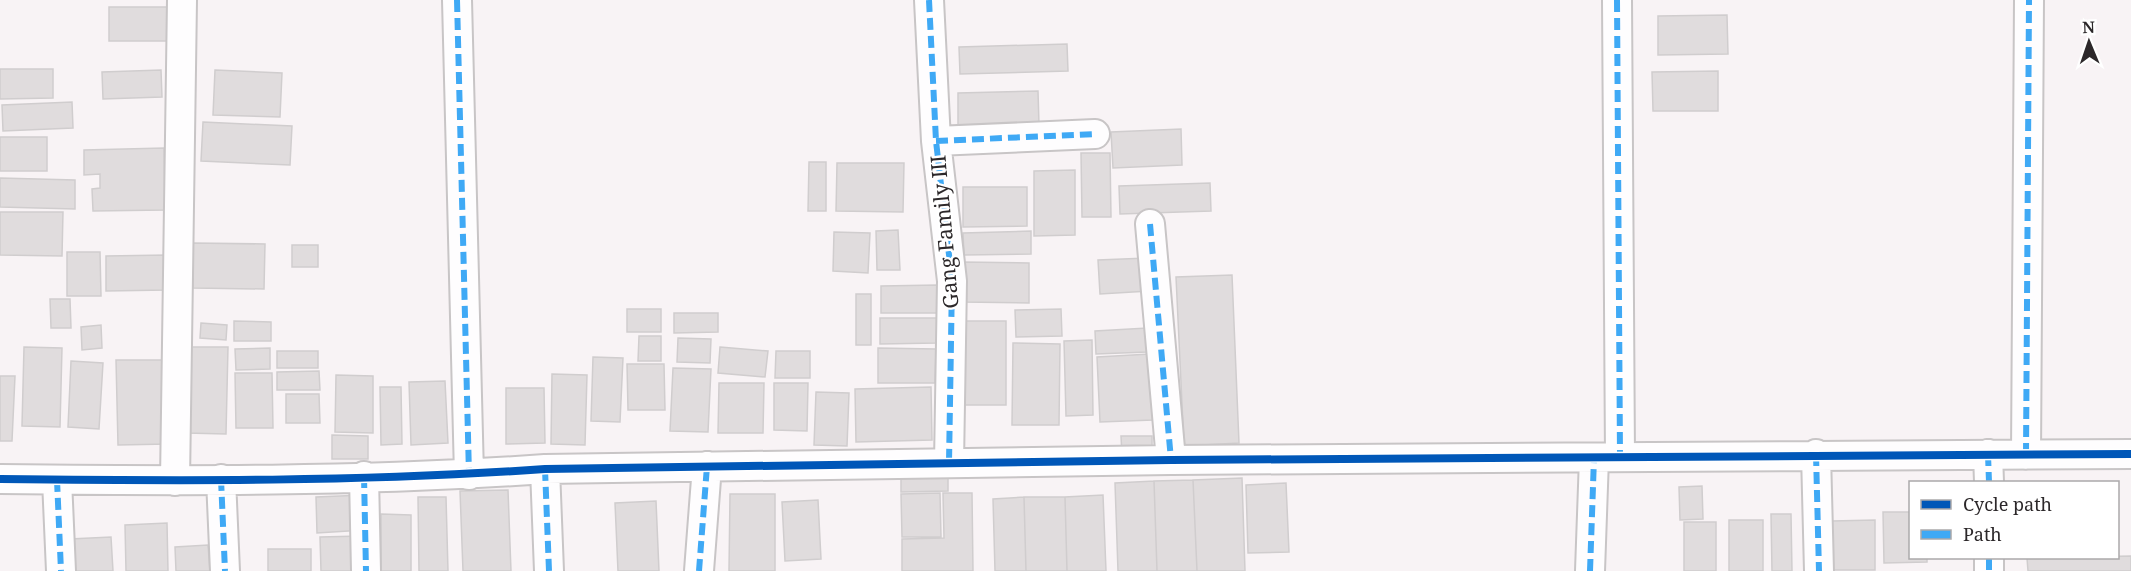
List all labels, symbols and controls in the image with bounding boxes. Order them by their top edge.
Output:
north arrow [2059,12,2119,72]
text: N [2082,16,2096,38]
street label: Gang Family III [923,154,965,310]
legend [1909,481,2119,559]
text: Cycle path [1963,492,2052,516]
text: Path [1963,522,2002,546]

